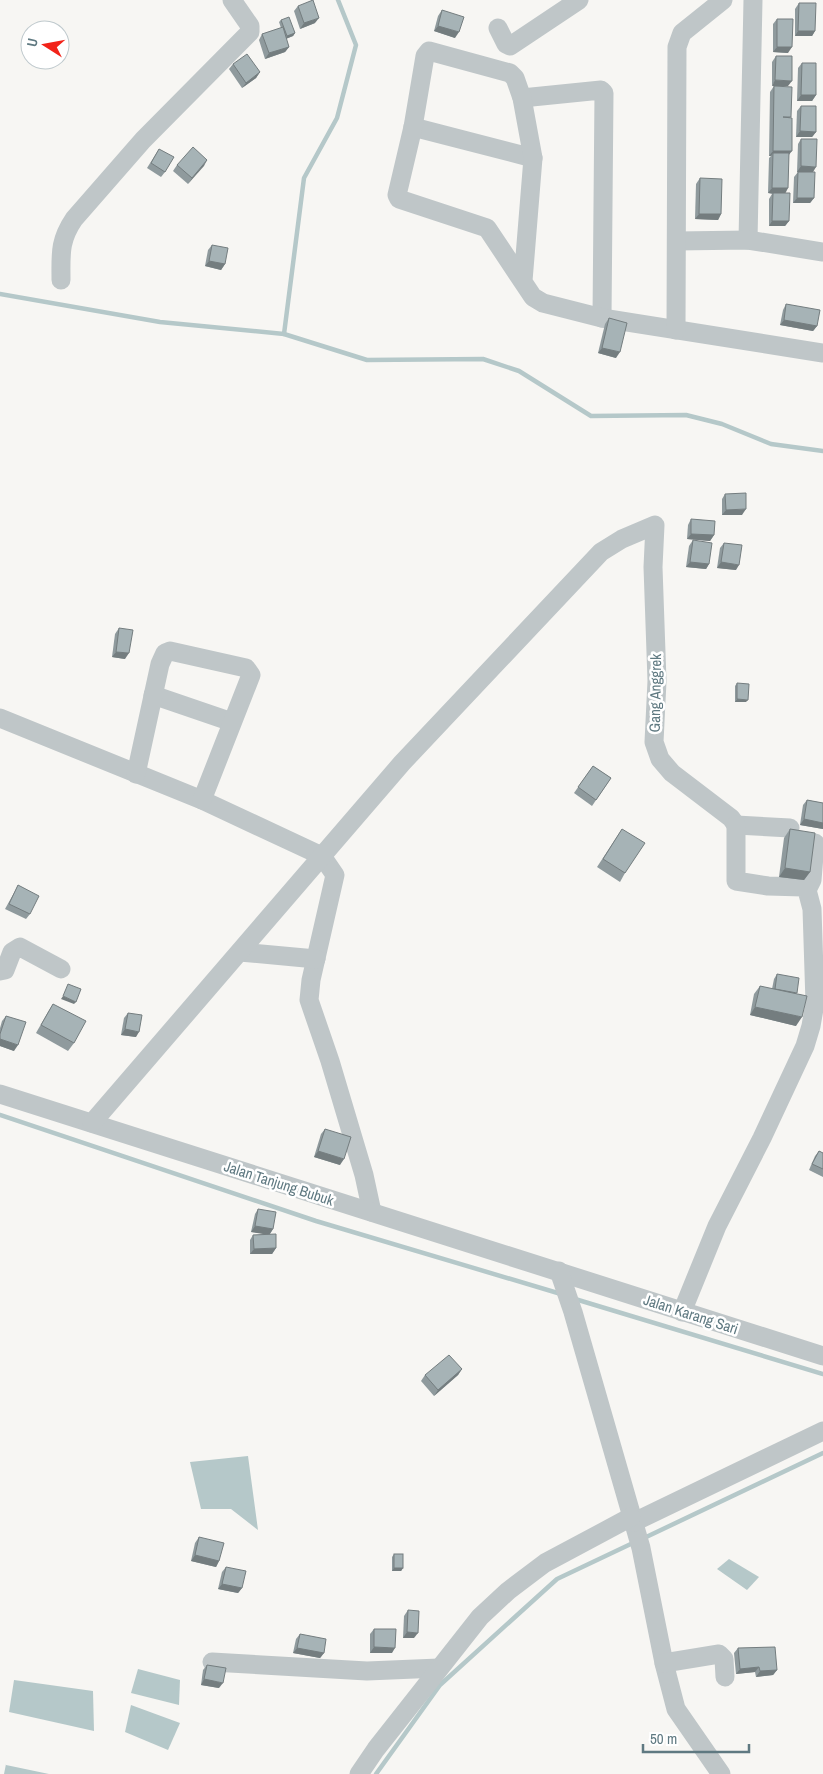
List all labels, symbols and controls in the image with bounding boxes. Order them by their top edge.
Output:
north arrow [20,20,70,70]
text: U [23,37,42,48]
street label: Gang Anggrek [644,653,666,733]
street label: Jalan Tanjung Bubuk [221,1155,337,1211]
street label: Jalan Karang Sari [641,1289,741,1339]
scale bar [643,1722,749,1754]
text: 50 m [650,1728,677,1749]

